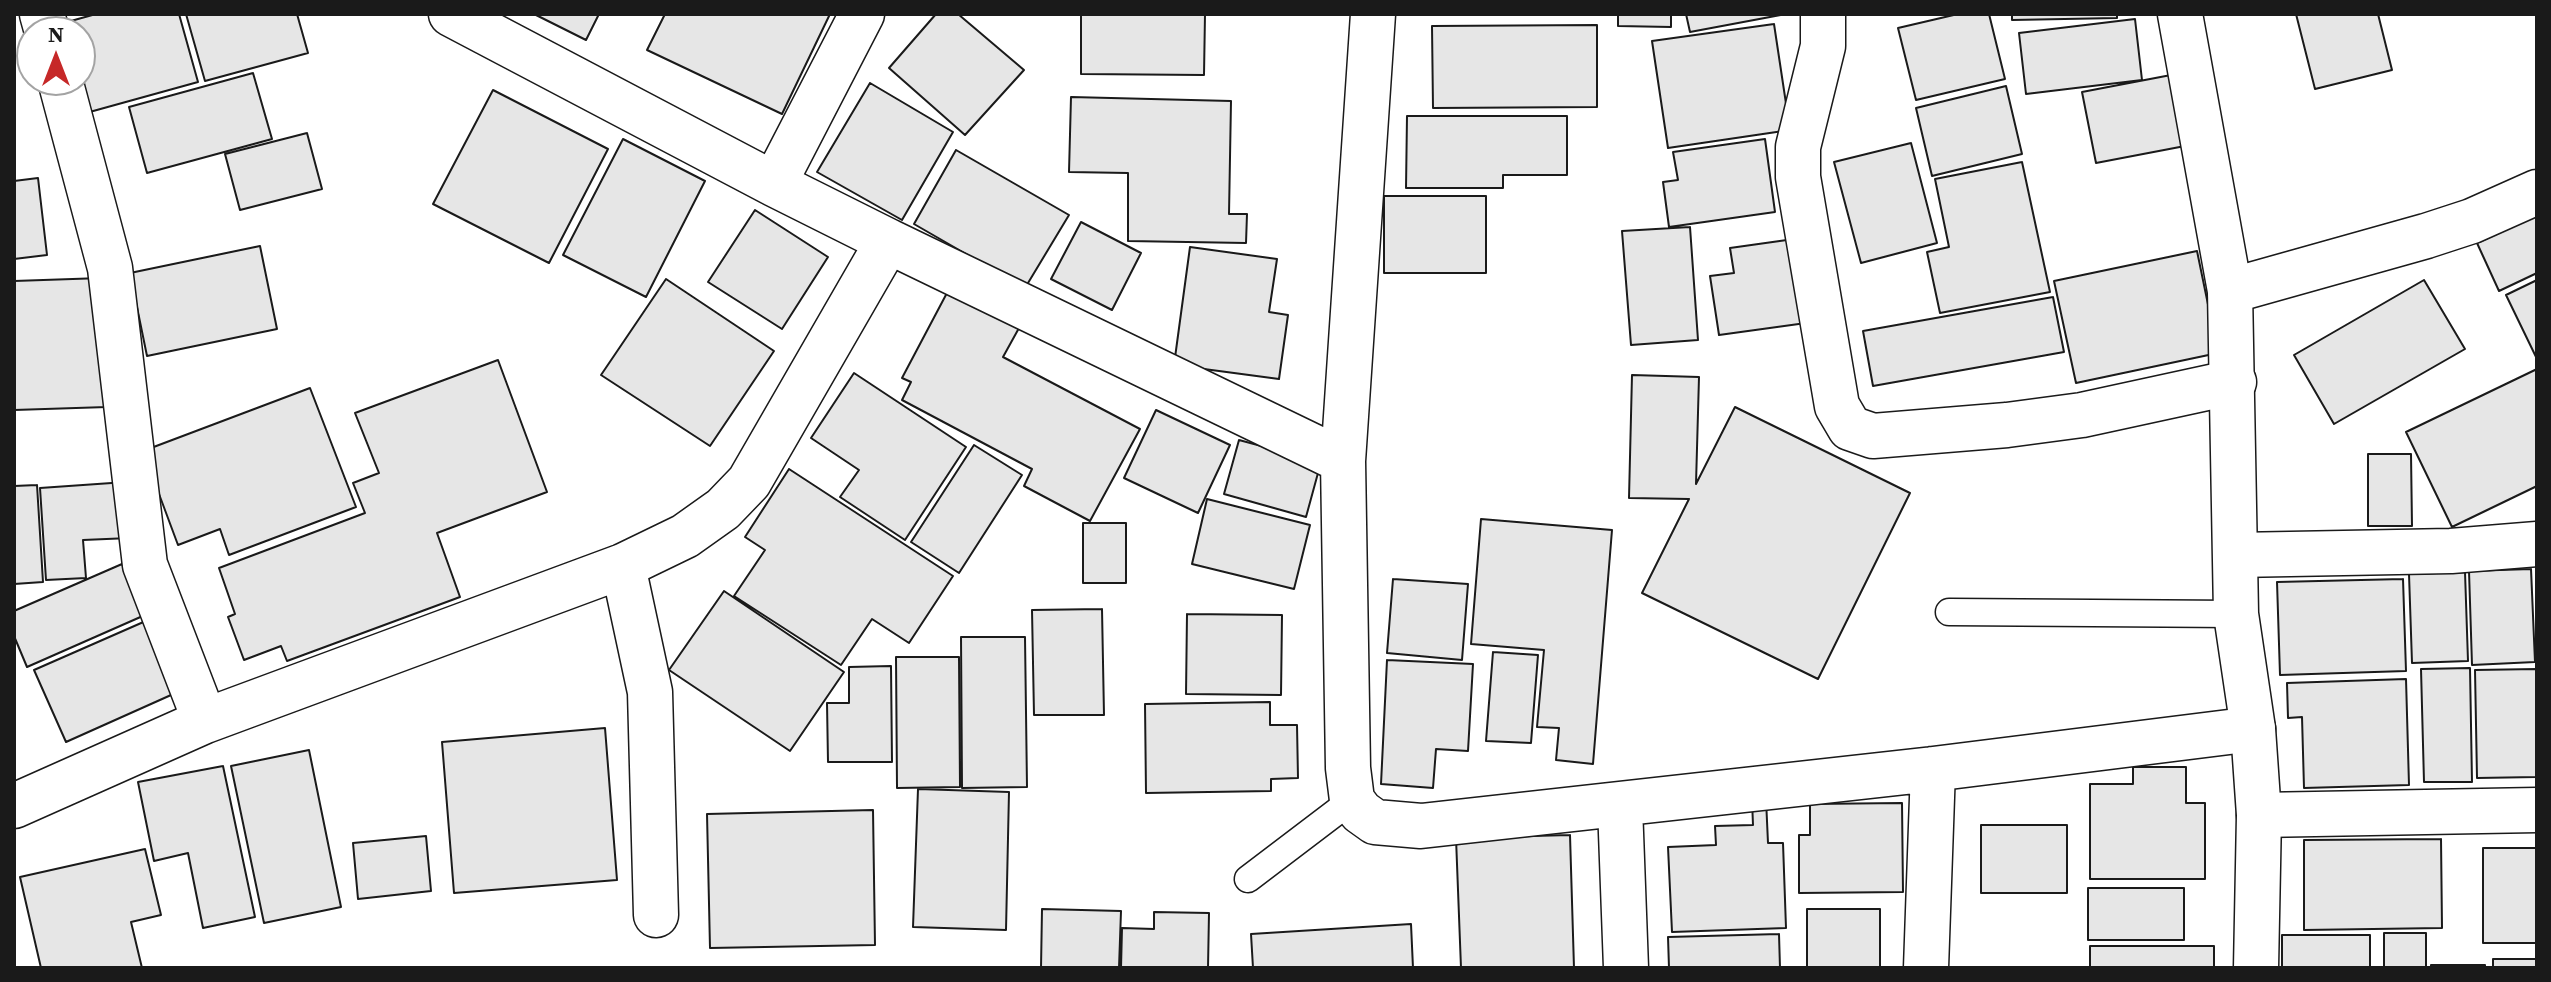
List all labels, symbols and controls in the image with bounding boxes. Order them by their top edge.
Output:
north arrow [16,16,96,96]
text: N [48,19,64,49]

